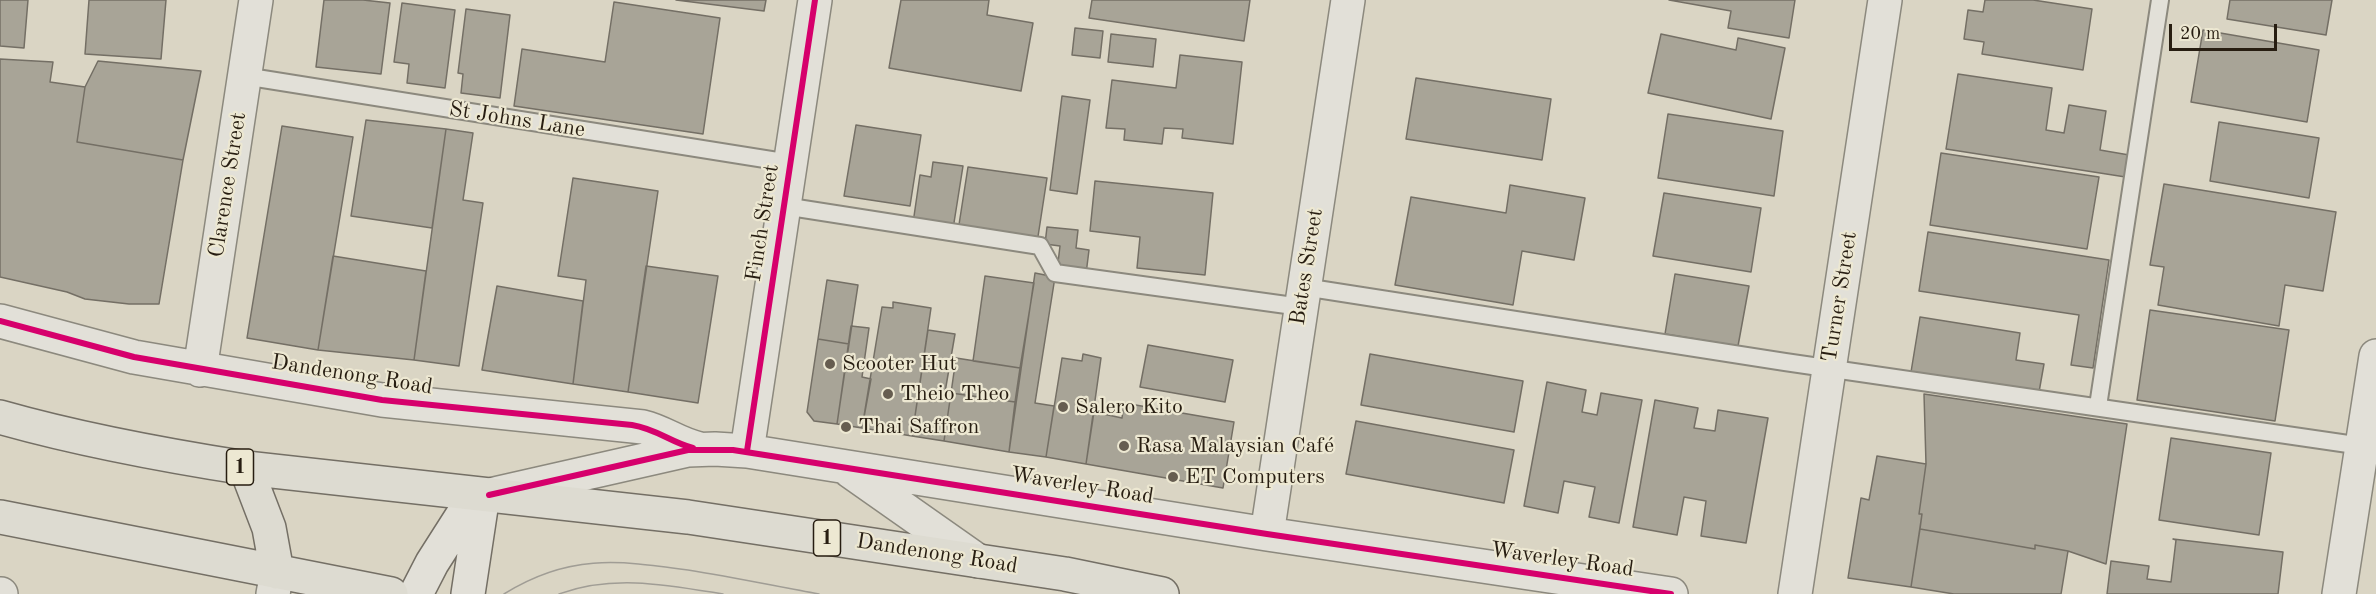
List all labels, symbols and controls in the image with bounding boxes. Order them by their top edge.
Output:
scale bar [2172,12,2280,50]
text: 20 m [2180,25,2220,43]
street label: St Johns Lane [447,96,587,144]
street label: Clarence Street [203,110,253,260]
street label: Finch Street [741,162,785,284]
street label: Bates Street [1285,207,1329,327]
street label: Turner Street [1817,230,1863,364]
street label: Dandenong Road [269,349,435,401]
place label: Scooter Hut [842,351,957,377]
marker: Scooter Hut [823,357,837,371]
place label: Theio Theo [900,381,1010,407]
marker: Theio Theo [881,387,895,401]
place label: Salero Kito [1075,394,1183,420]
marker: Salero Kito [1056,400,1070,414]
place label: Thai Saffron [858,414,979,440]
marker: Thai Saffron [839,420,853,434]
place label: Rasa Malaysian Café [1136,433,1334,459]
marker: Rasa Malaysian Café [1117,439,1131,453]
road number: 1 [226,449,254,485]
street label: Waverley Road [1009,462,1155,510]
place label: ET Computers [1185,464,1325,490]
marker: ET Computers [1166,470,1180,484]
road number: 1 [814,520,840,556]
street label: Dandenong Road [854,528,1020,580]
street label: Waverley Road [1489,537,1635,583]

